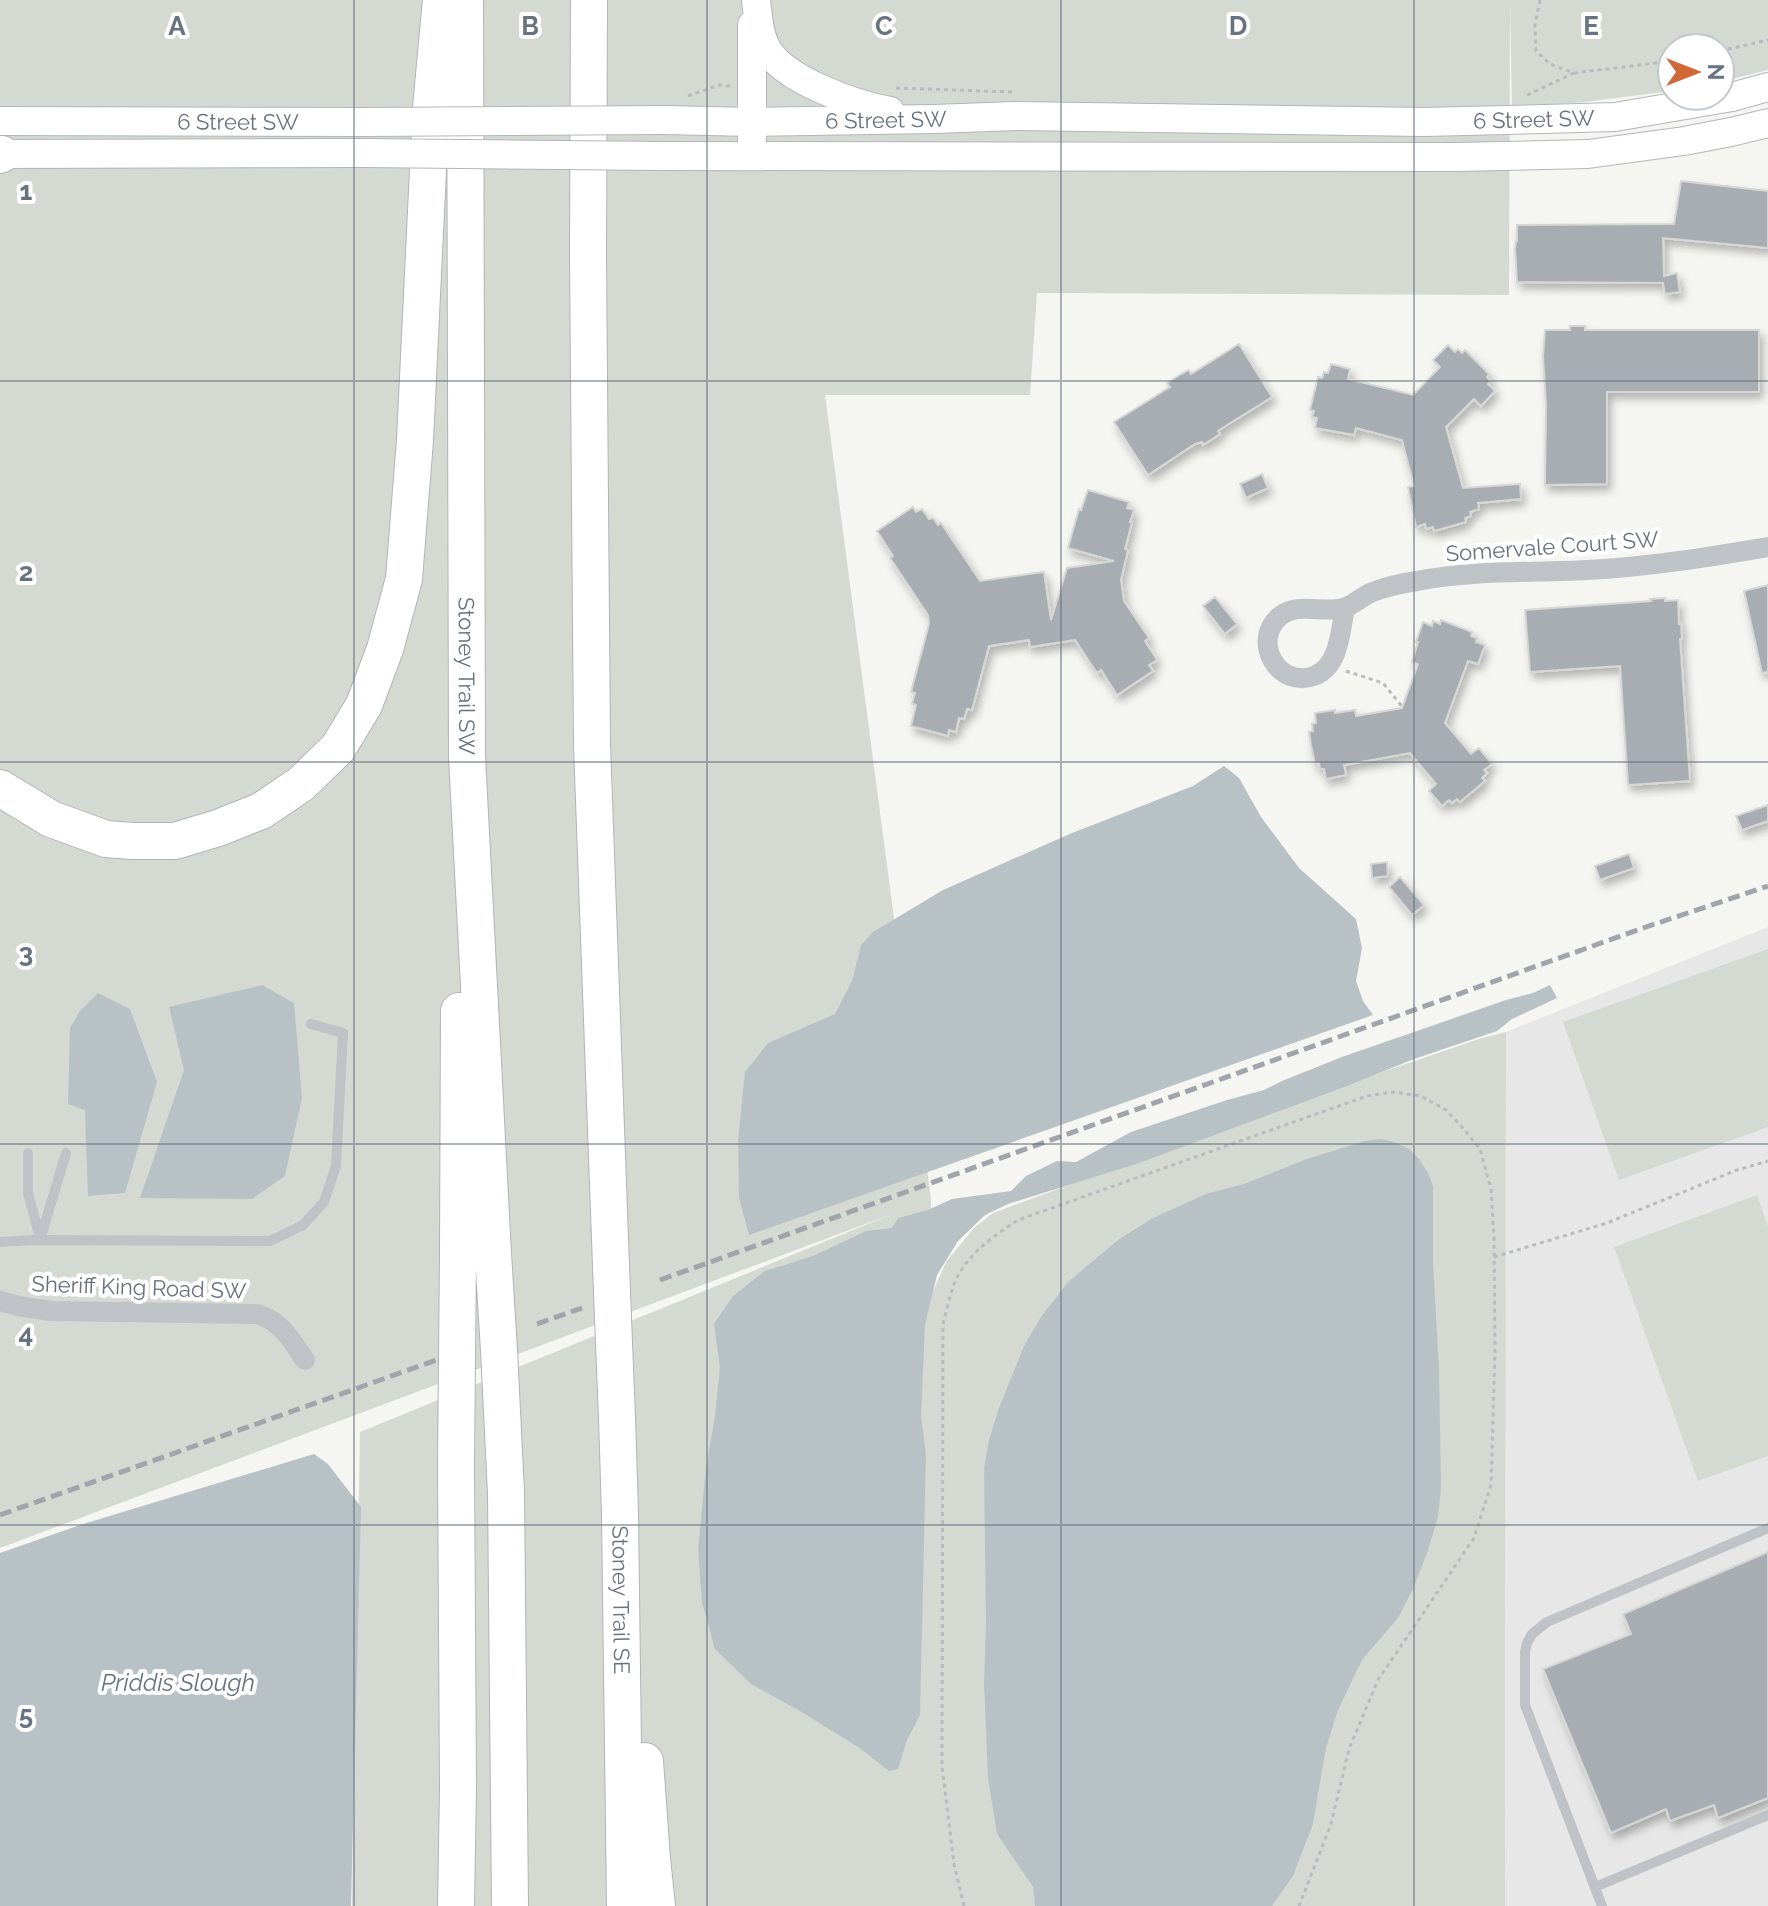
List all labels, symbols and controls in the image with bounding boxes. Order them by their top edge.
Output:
text: A [168,11,186,41]
text: B [521,11,539,41]
text: C [875,11,893,41]
text: D [1229,11,1247,41]
text: E [1583,11,1599,41]
north arrow [1656,32,1736,112]
text: N [1703,64,1729,80]
street label: 6 Street SW [1473,105,1595,134]
street label: 6 Street SW [825,106,947,134]
street label: 6 Street SW [177,108,299,135]
text: 1 [20,176,33,206]
street label: Somervale Court SW [1445,526,1659,566]
text: 2 [19,557,33,587]
street label: Stoney Trail SW [454,597,480,755]
text: 3 [19,938,33,968]
street label: Sheriff King Road SW [31,1270,247,1304]
text: 4 [19,1319,33,1349]
street label: Stoney Trail SE [607,1525,635,1675]
water label: Priddis Slough [101,1668,255,1697]
text: 5 [19,1700,33,1730]

